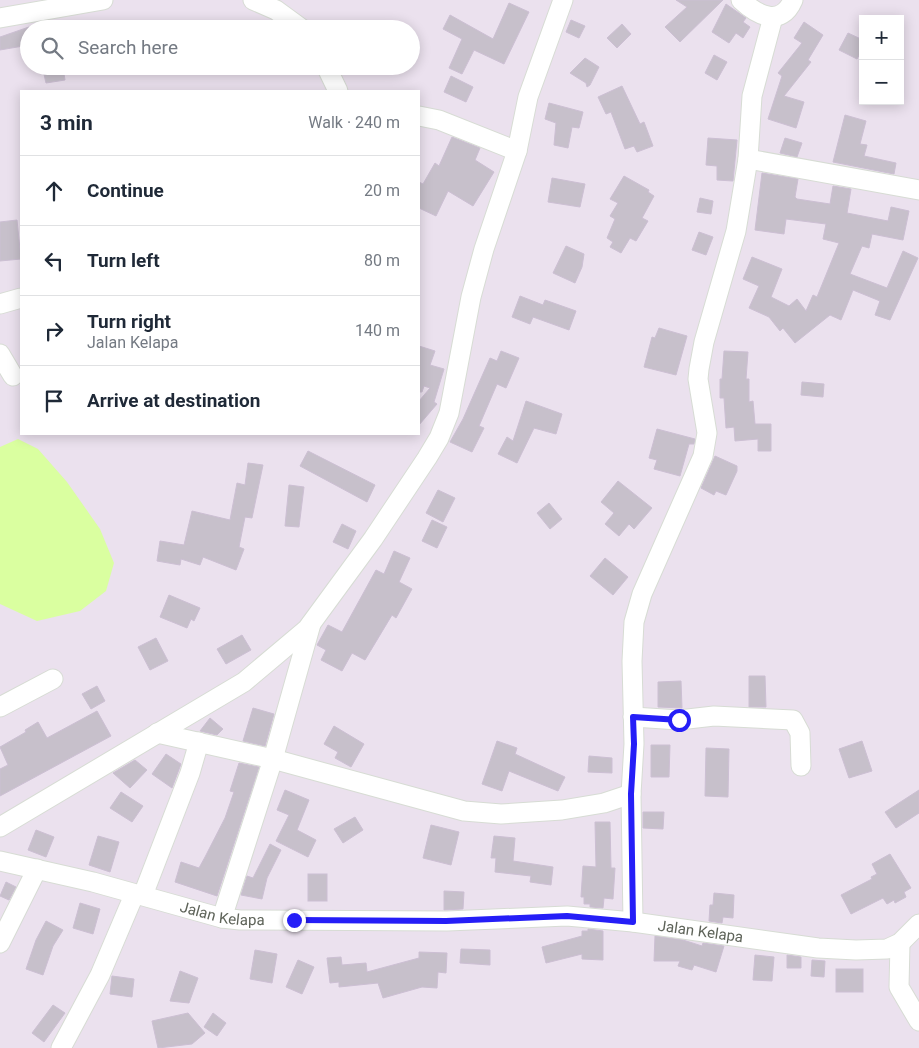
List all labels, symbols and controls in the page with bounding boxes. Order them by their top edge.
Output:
map controls [859,15,904,105]
button: + [859,15,904,60]
search box [20,20,420,75]
icon: search [38,34,66,62]
text: Search here [78,36,178,59]
button: − [859,60,904,105]
text: 3 min [40,111,93,135]
text: Walk · 240 m [308,113,400,132]
icon: ahead [40,177,68,205]
text: Continue [87,179,164,202]
text: 20 m [364,181,400,200]
icon: left [40,247,68,275]
text: Turn left [87,249,160,272]
text: 80 m [364,251,400,270]
text: Turn right [87,310,171,333]
icon: right [40,317,68,345]
text: 140 m [355,321,400,340]
text: Jalan Kelapa [87,333,179,352]
icon: arrive [40,387,68,415]
text: Arrive at destination [87,389,260,412]
route start [668,709,691,732]
street label: Jalan Kelapa [178,898,265,929]
route end [283,909,306,932]
street label: Jalan Kelapa [657,917,744,946]

